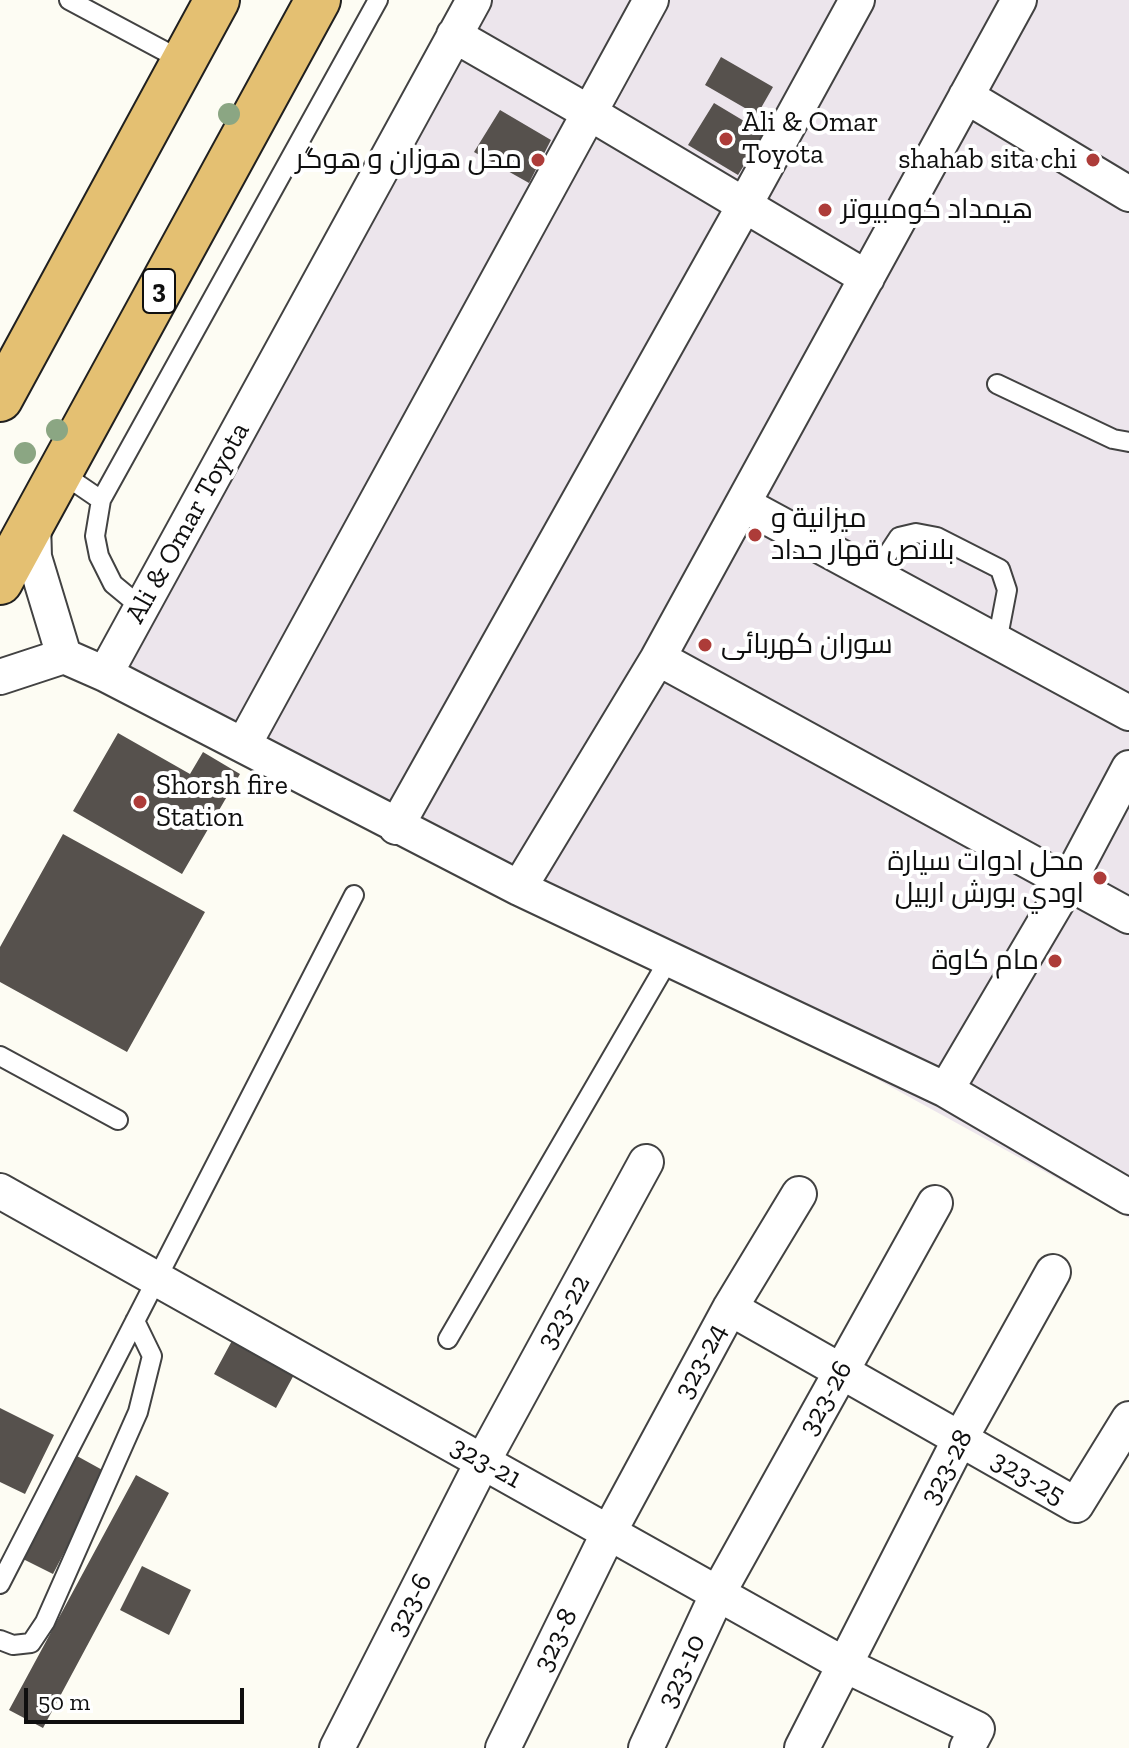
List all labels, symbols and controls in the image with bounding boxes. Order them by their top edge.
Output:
place label: Ali & Omar Toyota [742,106,878,172]
marker: Ali & Omar Toyota [717,130,735,148]
place label: محل هوزان و هوگر [295,143,522,177]
place label: shahab sita chi [898,143,1077,177]
marker: محل هوزان و هوگر [529,151,547,169]
marker: shahab sita chi [1084,151,1102,169]
place label: هيمداد كومبيوتر [841,193,1033,227]
marker: هيمداد كومبيوتر [816,201,834,219]
road number: 3 [143,269,175,313]
street label: Ali & Omar Toyota [119,417,257,629]
place label: ميزانية و بلانص قهار حداد [771,502,954,568]
marker: ميزانية و بلانص قهار حداد [746,526,764,544]
place label: سوران کهربائی [721,628,893,662]
marker: سوران کهربائی [696,636,714,654]
place label: Shorsh fire Station [156,769,288,835]
marker: Shorsh fire Station [131,793,149,811]
place label: محل ادوات سيارة اودي بورش اربيل [888,845,1084,911]
marker: محل ادوات سيارة اودي بورش اربيل [1091,869,1109,887]
place label: مام كاوة [932,944,1039,978]
marker: مام كاوة [1046,952,1064,970]
street label: 323-22 [530,1269,598,1355]
street label: 323-24 [667,1318,735,1404]
street label: 323-26 [792,1355,860,1441]
street label: 323-28 [913,1424,981,1510]
street label: 323-21 [445,1430,527,1496]
street label: 323-25 [985,1444,1071,1512]
street label: 323-6 [380,1568,440,1642]
street label: 323-8 [526,1603,586,1677]
street label: 323-10 [650,1629,714,1713]
scale bar [28,1672,248,1722]
text: 50 m [38,1687,90,1716]

